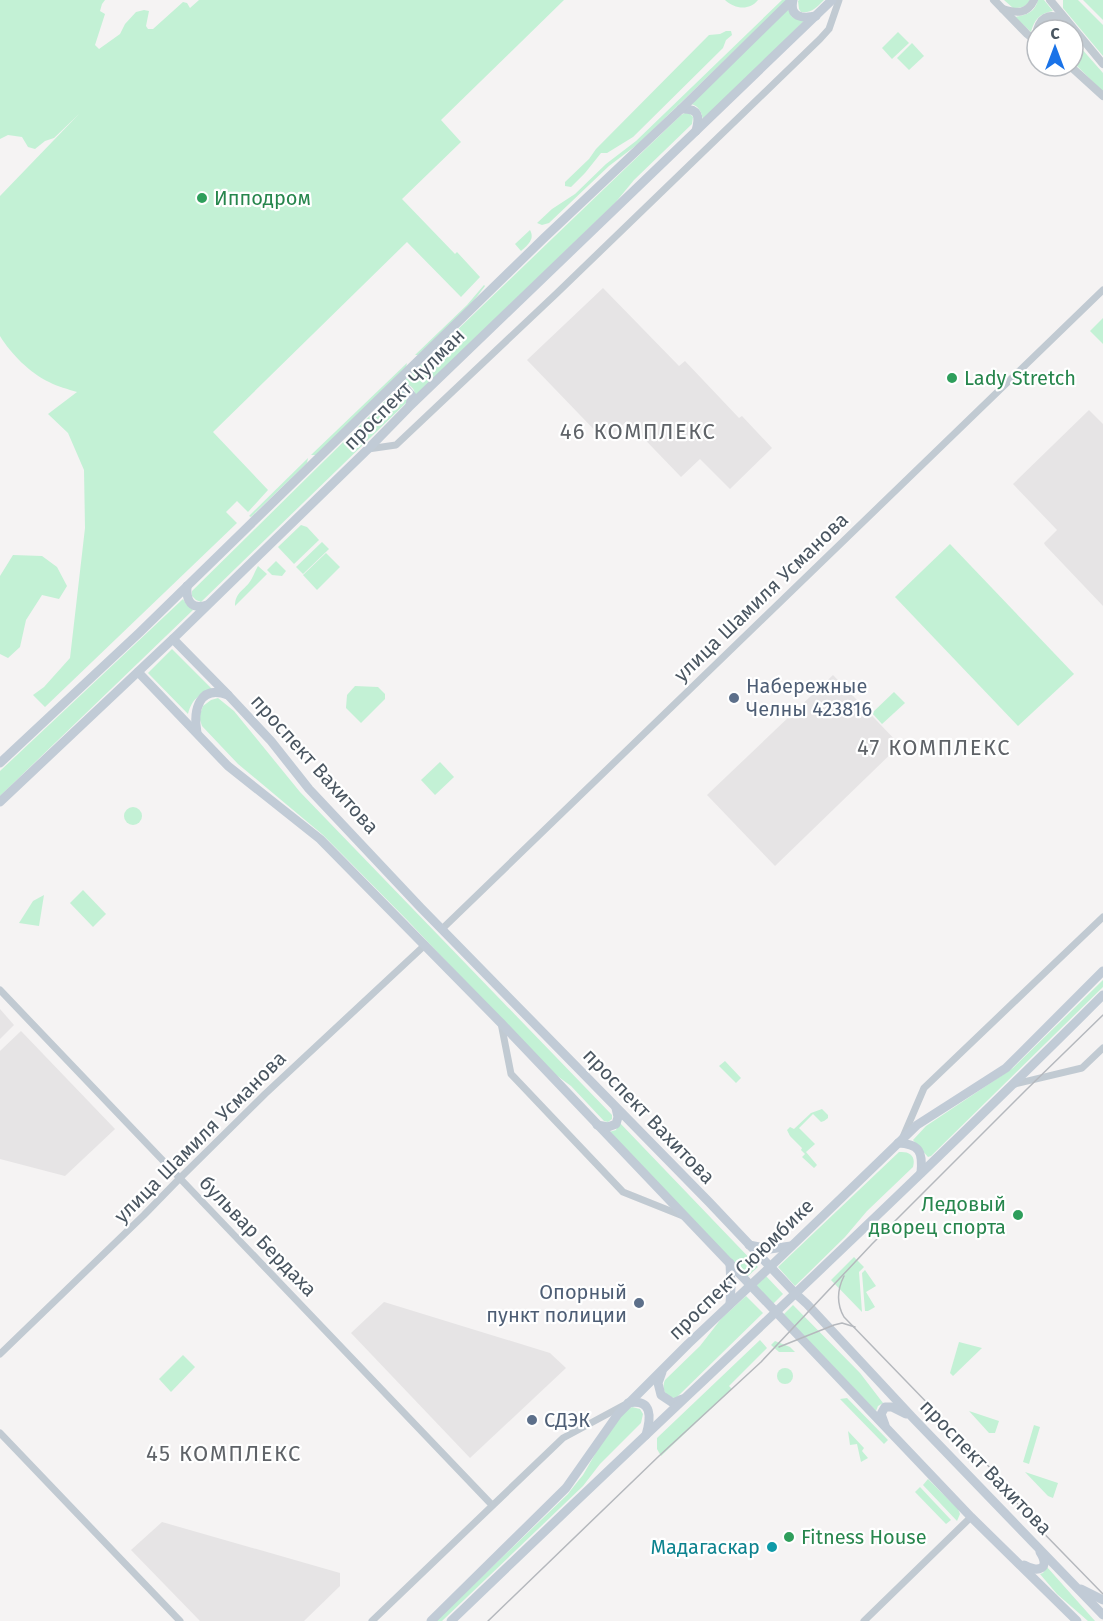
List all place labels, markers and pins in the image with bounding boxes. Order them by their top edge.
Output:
place label: Ипподром [214,186,311,210]
marker: Ипподром [195,191,209,205]
place label: Lady Stretch [964,366,1076,390]
marker: Lady Stretch [945,371,959,385]
place label: Набережные Челны 423816 [746,674,872,721]
marker: Набережные Челны 423816 [727,691,741,705]
place label: Ледовый дворец спорта [869,1192,1006,1239]
marker: Ледовый дворец спорта [1011,1208,1025,1222]
place label: Опорный пункт полиции [486,1280,627,1327]
marker: Опорный пункт полиции [632,1296,646,1310]
place label: СДЭК [544,1408,590,1432]
marker: СДЭК [525,1413,539,1427]
place label: Fitness House [801,1525,927,1549]
marker: Fitness House [782,1530,796,1544]
place label: Мадагаскар [650,1535,760,1559]
marker: Мадагаскар [765,1540,779,1554]

